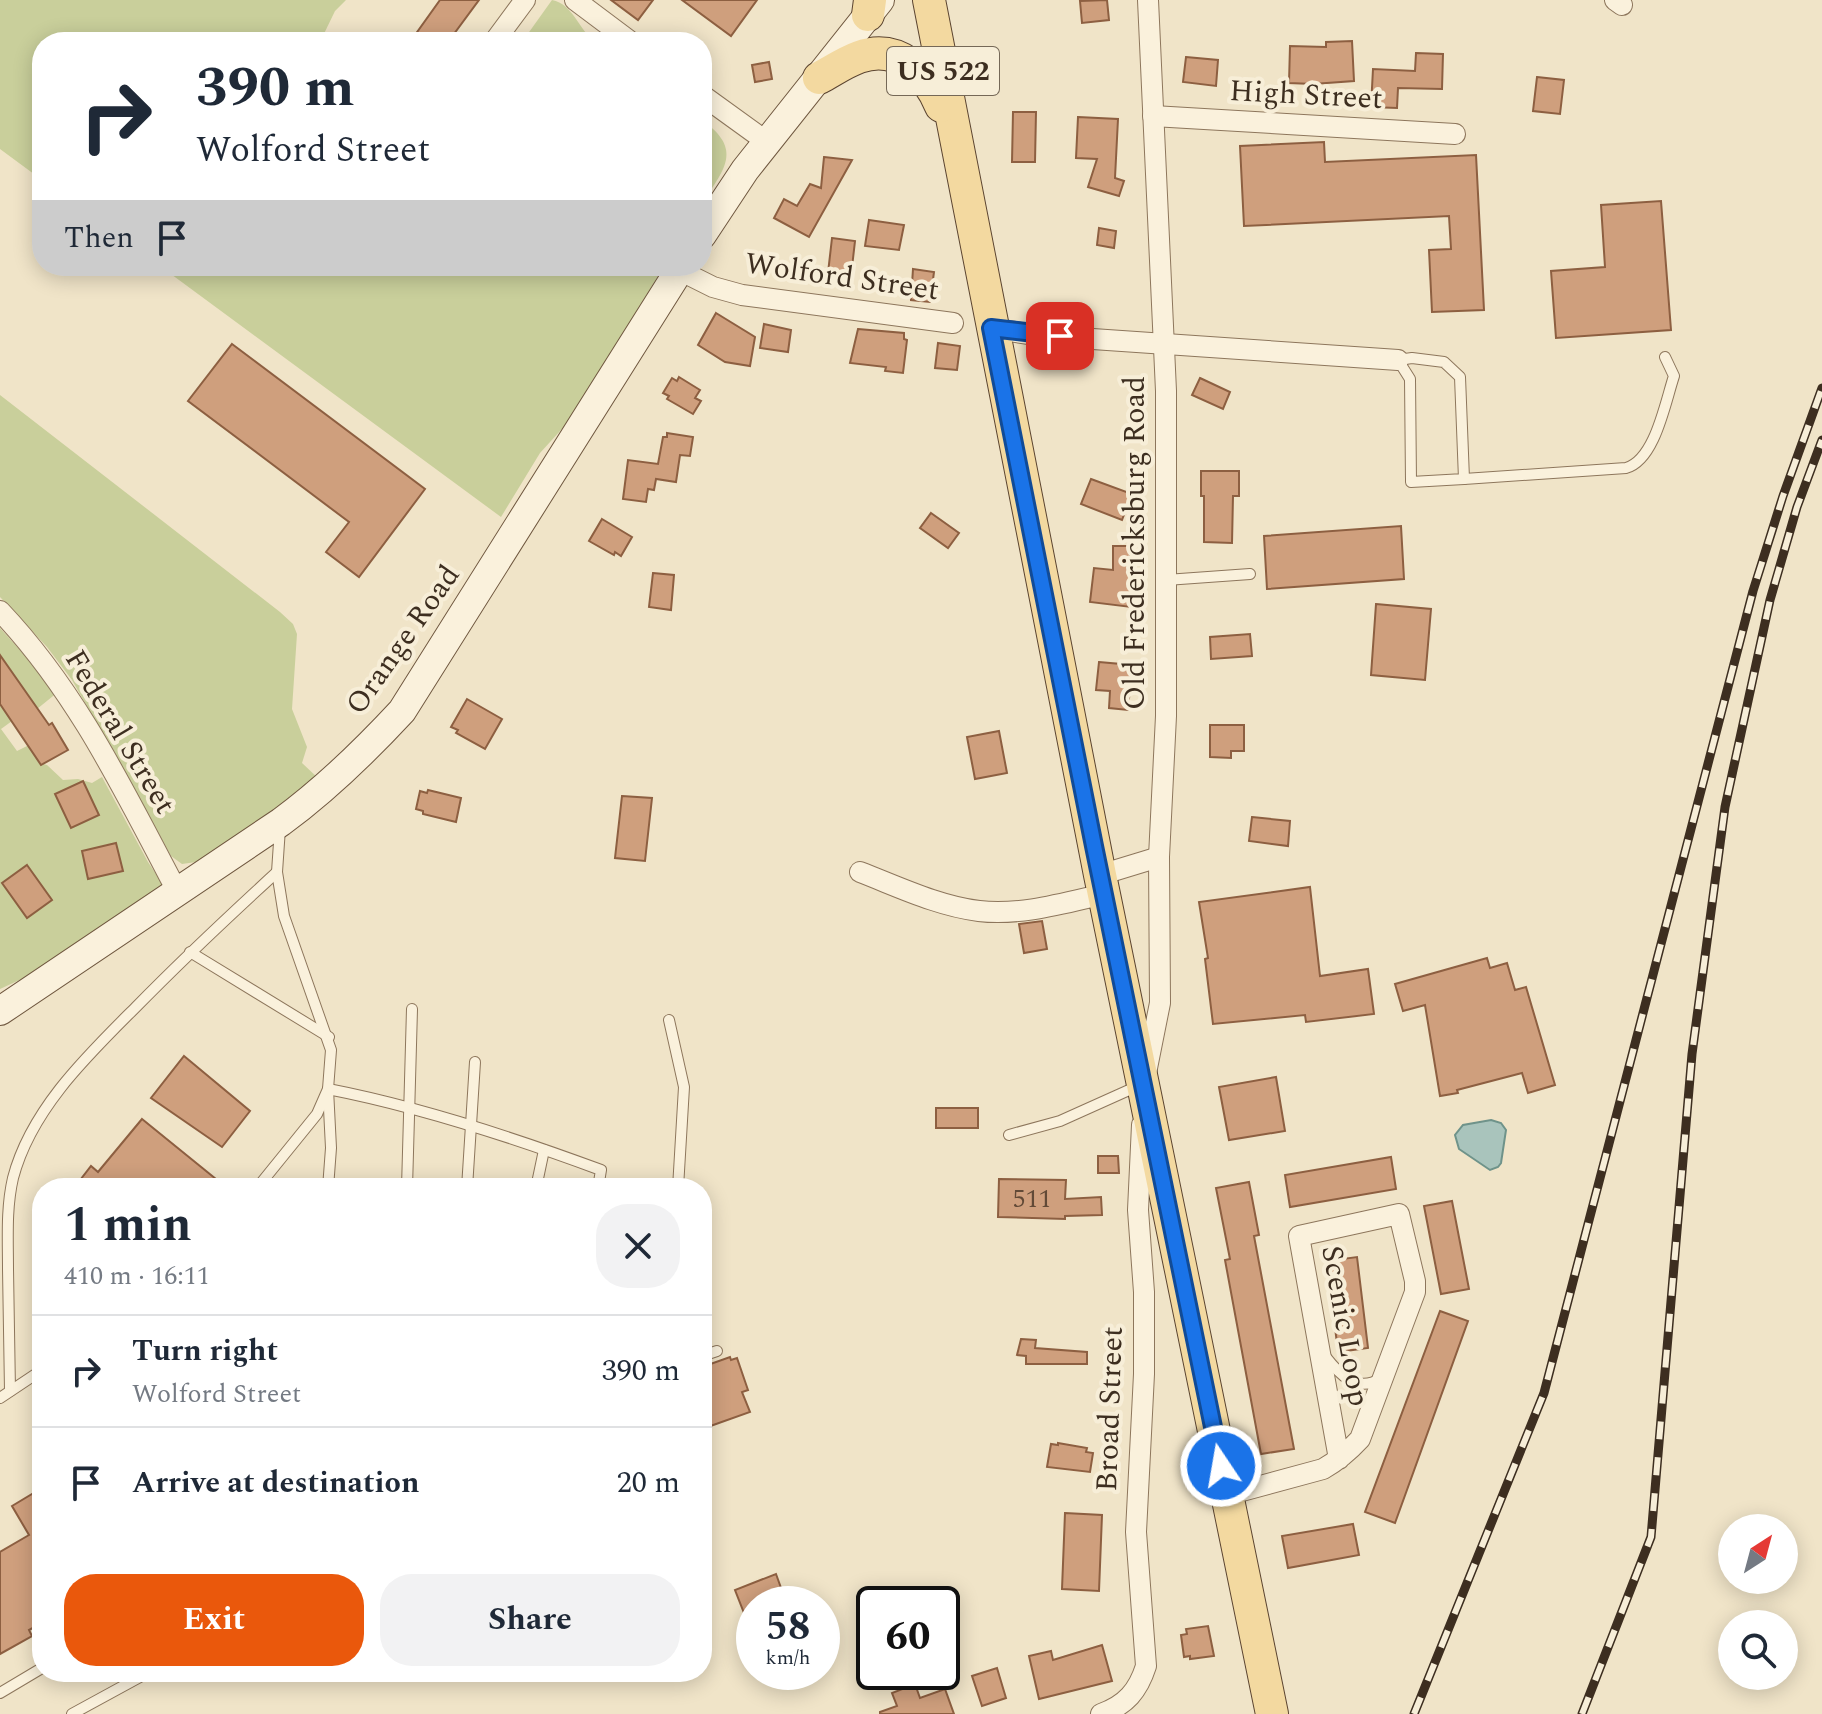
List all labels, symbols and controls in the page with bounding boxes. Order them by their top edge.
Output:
text: 390 m [196,46,355,131]
road number: US 522 [887,47,999,95]
icon: right [64,64,168,168]
street label: High Street [1228,68,1384,122]
text: Wolford Street [196,123,430,178]
text: Then [64,215,134,261]
icon: arrive [150,216,194,260]
street label: Wolford Street [742,241,942,313]
pin [1026,302,1094,370]
icon: arrive [1038,314,1082,358]
street label: Old Fredericksburg Road [1112,376,1158,710]
street label: Orange Road [334,555,472,725]
street label: Federal Street [53,641,187,823]
house number: 511 [1012,1179,1052,1219]
text: 1 min [64,1189,192,1262]
button: close [596,1204,680,1288]
street label: Scenic Loop [1308,1242,1382,1410]
text: 410 m · 16:11 [64,1256,210,1296]
street label: Broad Street [1084,1325,1136,1493]
text: Turn right [132,1328,278,1374]
text: 390 m [602,1348,680,1394]
icon: right [64,1349,108,1393]
text: Wolford Street [132,1374,301,1414]
position arrow [1179,1424,1263,1508]
text: Arrive at destination [132,1460,419,1506]
text: 20 m [617,1460,680,1506]
icon: arrive [64,1461,108,1505]
north arrow [1718,1514,1798,1594]
map controls [1718,1514,1798,1690]
button: Exit [64,1574,364,1666]
button: Share [380,1574,680,1666]
speed limit sign: 60 [856,1586,960,1690]
text: 58 [766,1597,810,1658]
button: search [1718,1610,1798,1690]
text: km/h [766,1643,811,1673]

